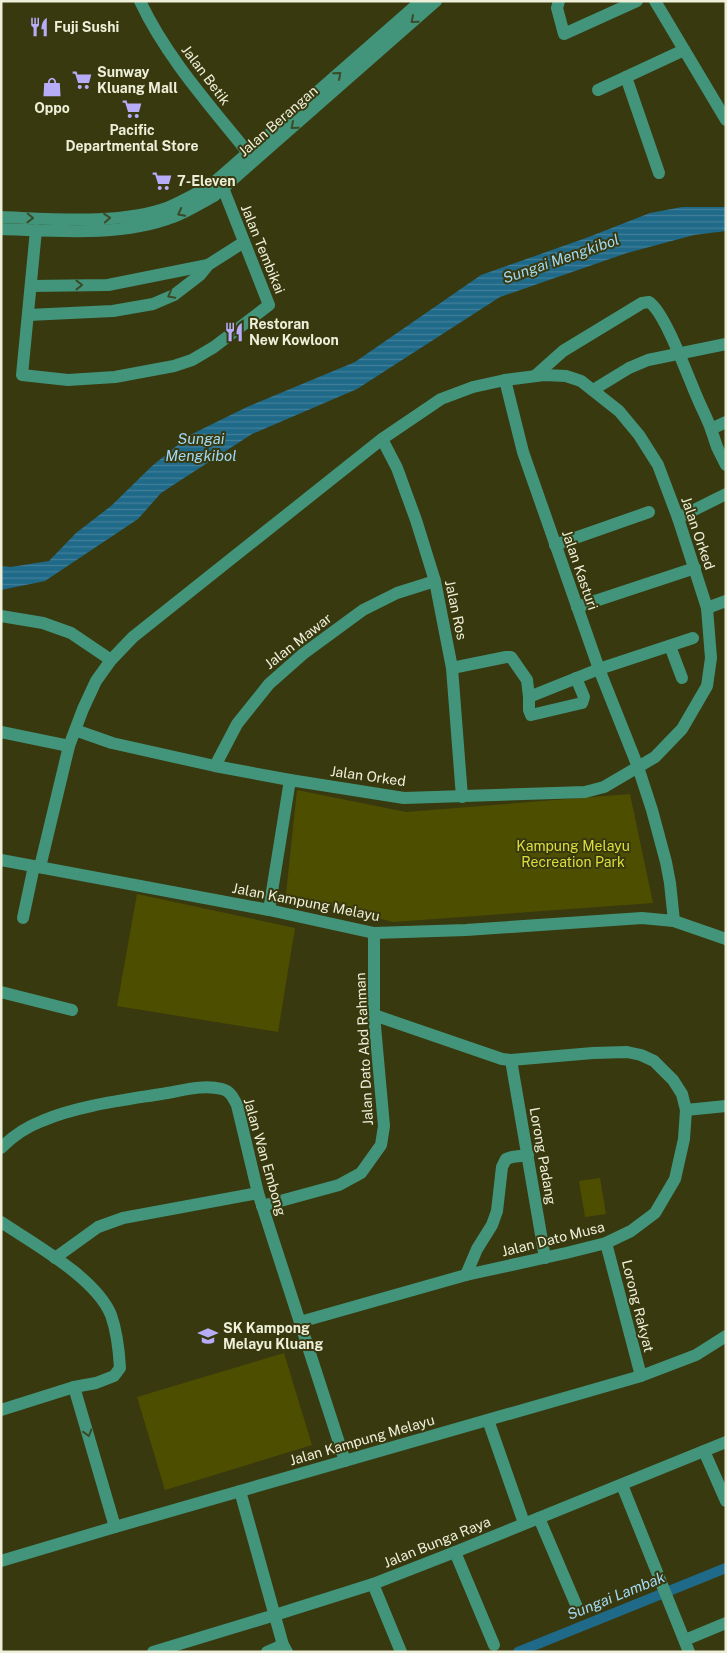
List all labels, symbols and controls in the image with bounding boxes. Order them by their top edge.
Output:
one-way arrow [411,14,420,23]
restaurant icon: Fuji Sushi [28,16,50,38]
place label: Fuji Sushi [54,19,119,35]
street label: Jalan Betik [178,42,234,108]
place label: Sunway Kluang Mall [97,64,178,96]
supermarket icon: Sunway Kluang Mall [71,69,93,91]
one-way arrow [332,71,341,80]
shop icon: Oppo [41,76,63,98]
street label: Jalan Berangan [235,82,321,160]
supermarket icon: Pacific Departmental Store [121,98,143,120]
place label: Oppo [34,100,70,116]
one-way arrow [291,121,300,130]
place label: Pacific Departmental Store [65,122,199,154]
supermarket icon: 7-Eleven [151,170,173,192]
place label: 7-Eleven [177,173,236,189]
street label: Jalan Tembikai [238,202,288,296]
one-way arrow [177,207,186,217]
one-way arrow [26,213,34,223]
one-way arrow [104,213,112,224]
water label: Sungai Mengkibol [500,231,621,286]
one-way arrow [76,280,84,290]
one-way arrow [167,289,176,299]
place label: Restoran New Kowloon [249,316,339,348]
restaurant icon: Restoran New Kowloon [223,321,245,343]
water label: Sungai Mengkibol [165,430,237,464]
street label: Jalan Orked [678,494,718,572]
street label: Jalan Kasturi [559,528,601,612]
street label: Jalan Ros [442,579,470,641]
street label: Jalan Mawar [261,610,335,672]
street label: Jalan Orked [329,763,407,789]
park label: Kampung Melayu Recreation Park [516,838,630,870]
street label: Jalan Kampung Melayu [231,880,381,924]
street label: Jalan Dato Abd Rahman [352,972,376,1126]
street label: Jalan Wan Embong [241,1096,290,1218]
street label: Lorong Padang [527,1106,559,1206]
street label: Jalan Dato Musa [500,1218,606,1260]
street label: Lorong Rakyat [619,1258,657,1354]
place label: SK Kampong Melayu Kluang [223,1320,323,1352]
school or university icon: SK Kampong Melayu Kluang [197,1325,219,1347]
street label: Jalan Kampung Melayu [288,1412,436,1468]
one-way arrow [82,1429,92,1437]
street label: Jalan Bunga Raya [381,1513,493,1571]
water label: Sungai Lambak [564,1568,668,1623]

